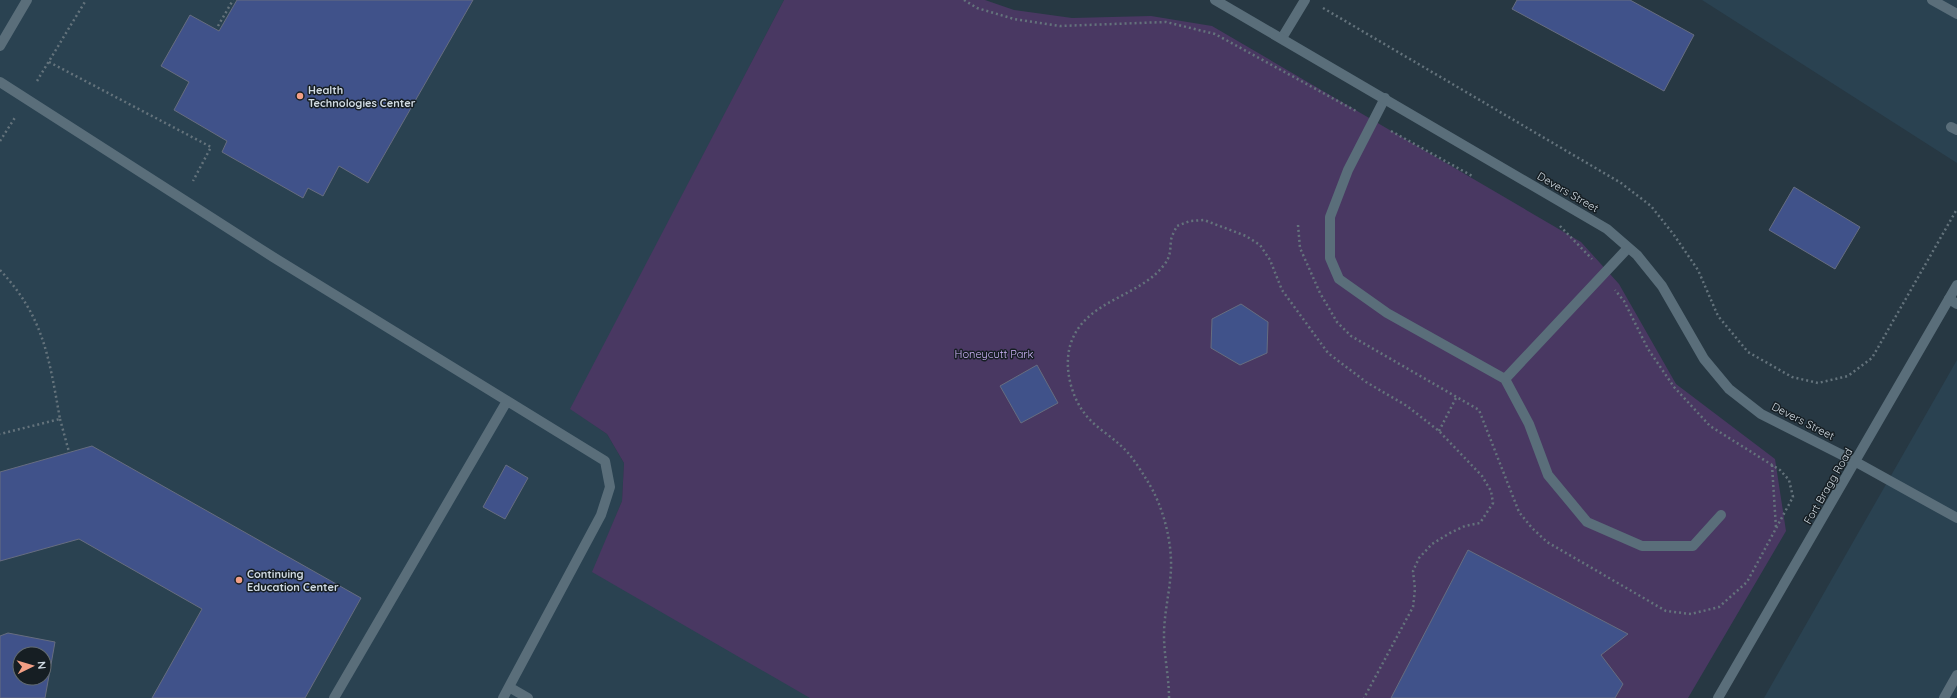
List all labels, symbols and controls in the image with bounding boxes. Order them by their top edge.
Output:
place label: Health Technologies Center [308,83,416,110]
marker: Health Technologies Center [295,91,305,101]
street label: Devers Street [1535,169,1601,215]
park label: Honeycutt Park [955,347,1034,361]
street label: Devers Street [1769,399,1837,443]
street label: Fort Bragg Road [1801,445,1855,527]
place label: Continuing Education Center [247,567,339,594]
marker: Continuing Education Center [234,575,244,585]
north arrow [12,646,52,686]
text: N [35,660,49,670]

